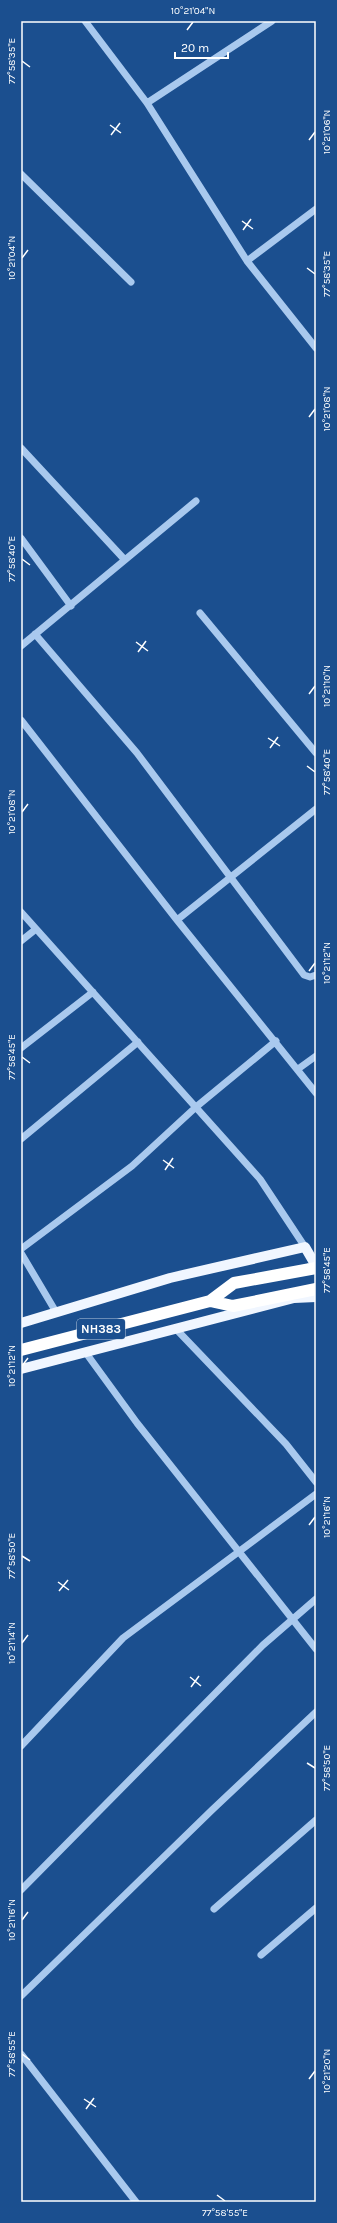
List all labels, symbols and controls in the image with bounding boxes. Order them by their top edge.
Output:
text: 10°21'04"N [171,5,215,17]
scale bar [175,34,228,60]
text: 77°58'35"E [6,38,18,84]
text: 20 m [181,41,209,55]
text: 10°21'06"N [321,110,333,154]
text: 10°21'04"N [6,236,18,280]
text: 77°58'35"E [321,251,333,297]
text: 10°21'08"N [321,386,333,432]
text: 77°58'40"E [6,536,18,582]
text: 10°21'10"N [321,665,333,707]
text: 77°58'40"E [321,749,333,795]
text: 10°21'08"N [6,789,18,835]
text: 10°21'12"N [321,942,333,984]
text: 77°58'45"E [6,1034,18,1080]
text: 77°58'45"E [321,1247,333,1293]
road number: NH383 [77,1319,125,1339]
text: 10°21'12"N [6,1345,18,1387]
text: 10°21'16"N [321,1496,333,1538]
text: 77°58'50"E [6,1533,18,1579]
text: 10°21'14"N [6,1622,18,1664]
text: 77°58'50"E [321,1745,333,1791]
text: 10°21'16"N [6,1899,18,1941]
text: 77°58'55"E [6,2031,18,2077]
text: 10°21'20"N [321,2049,333,2093]
text: 77°58'55"E [202,2207,248,2219]

